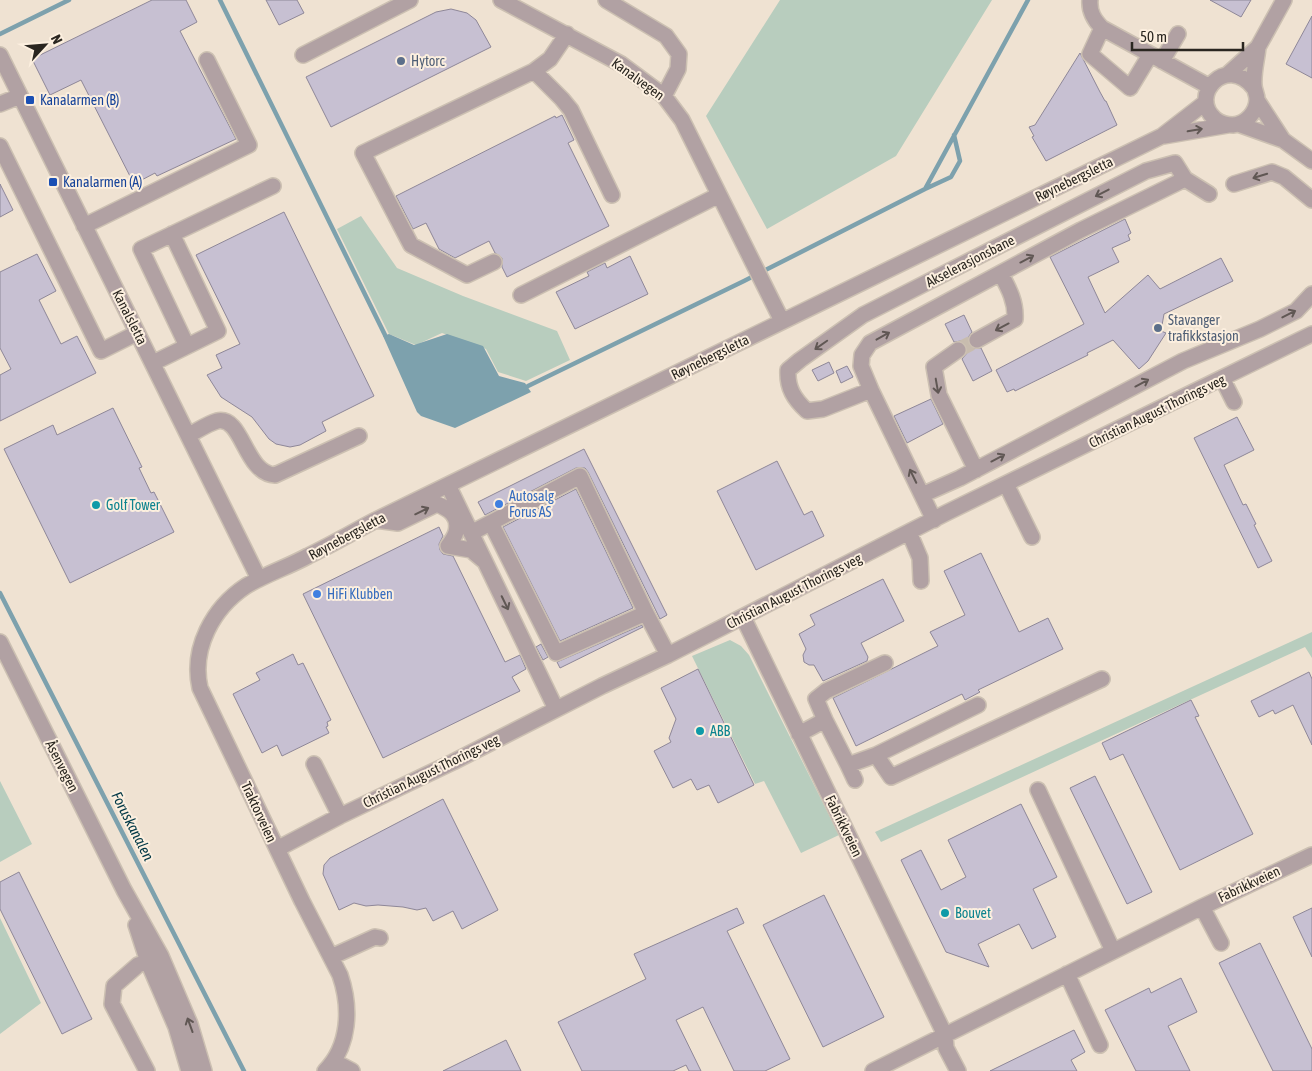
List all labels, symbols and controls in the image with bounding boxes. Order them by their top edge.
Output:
north arrow [20,20,70,70]
scale bar [1132,20,1243,52]
text: 50 m [1140,28,1167,45]
text: N [48,32,66,47]
place label: Hytorc [411,53,446,69]
marker: Hytorc [395,55,407,67]
street label: Kanalvegen [609,55,667,103]
place label: Kanalarmen (B) [40,92,119,108]
marker: Kanalarmen (B) [24,94,36,106]
one-way arrow [1186,125,1202,135]
street label: Røynebergsletta [1033,153,1115,205]
one-way arrow [1252,171,1268,181]
place label: Kanalarmen (A) [63,174,142,190]
marker: Kanalarmen (A) [47,176,59,188]
one-way arrow [1095,188,1110,198]
street label: Akselerasjonsbane [923,232,1017,290]
one-way arrow [1019,254,1034,264]
street label: Kanalsletta [109,287,151,347]
one-way arrow [1281,309,1296,318]
place label: Stavanger trafikkstasjon [1168,312,1239,344]
one-way arrow [996,322,1010,332]
marker: Stavanger trafikkstasjon [1152,322,1164,334]
one-way arrow [876,330,890,340]
street label: Røynebergsletta [669,331,751,383]
one-way arrow [814,340,828,350]
street label: Christian August Thorings veg [1086,371,1228,451]
one-way arrow [933,378,943,394]
one-way arrow [1134,378,1149,388]
one-way arrow [990,453,1004,463]
one-way arrow [908,469,917,484]
place label: Autosalg Forus AS [509,488,554,520]
place label: Golf Tower [106,497,161,513]
marker: Autosalg Forus AS [493,498,505,510]
marker: Golf Tower [90,499,102,511]
one-way arrow [414,506,429,516]
street label: Røynebergsletta [306,509,388,563]
street label: Christian August Thorings veg [724,550,864,632]
place label: HiFi Klubben [327,586,393,602]
marker: HiFi Klubben [311,588,323,600]
one-way arrow [500,596,510,611]
place label: ABB [710,723,730,739]
marker: ABB [694,725,706,737]
street label: Christian August Thorings veg [360,731,502,811]
street label: Åsenvegen [42,737,83,795]
street label: Traktorveien [238,779,280,845]
water label: Foruskanalen [108,789,158,863]
street label: Fabrikkveien [822,793,866,859]
street label: Fabrikkveien [1215,863,1283,905]
place label: Bouvet [955,905,991,921]
marker: Bouvet [939,907,951,919]
one-way arrow [185,1017,194,1033]

